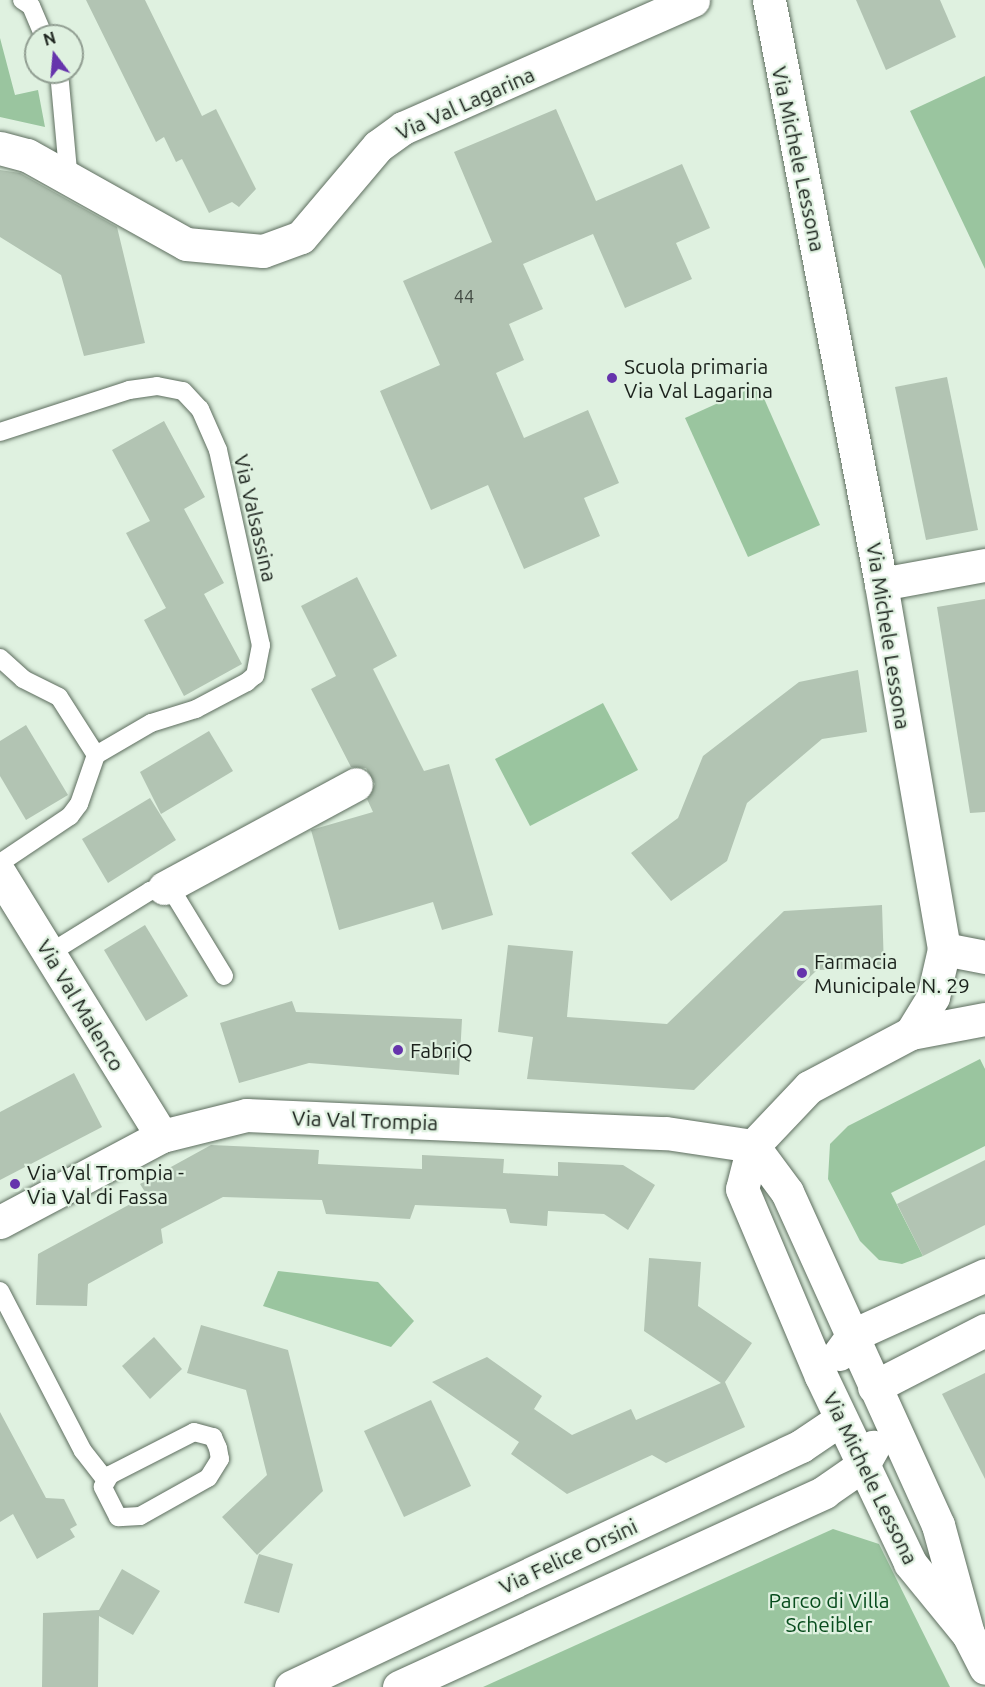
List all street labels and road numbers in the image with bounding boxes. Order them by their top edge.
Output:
street label: Via Val Lagarina [392,61,538,145]
street label: Via Michele Lessona [767,64,831,254]
street label: Via Valsassina [229,452,283,584]
street label: Via Michele Lessona [862,541,916,731]
street label: Via Val Malenco [32,935,130,1075]
street label: Via Val Trompia [291,1105,439,1135]
street label: Via Michele Lessona [818,1388,924,1568]
street label: Via Felice Orsini [495,1513,641,1599]

